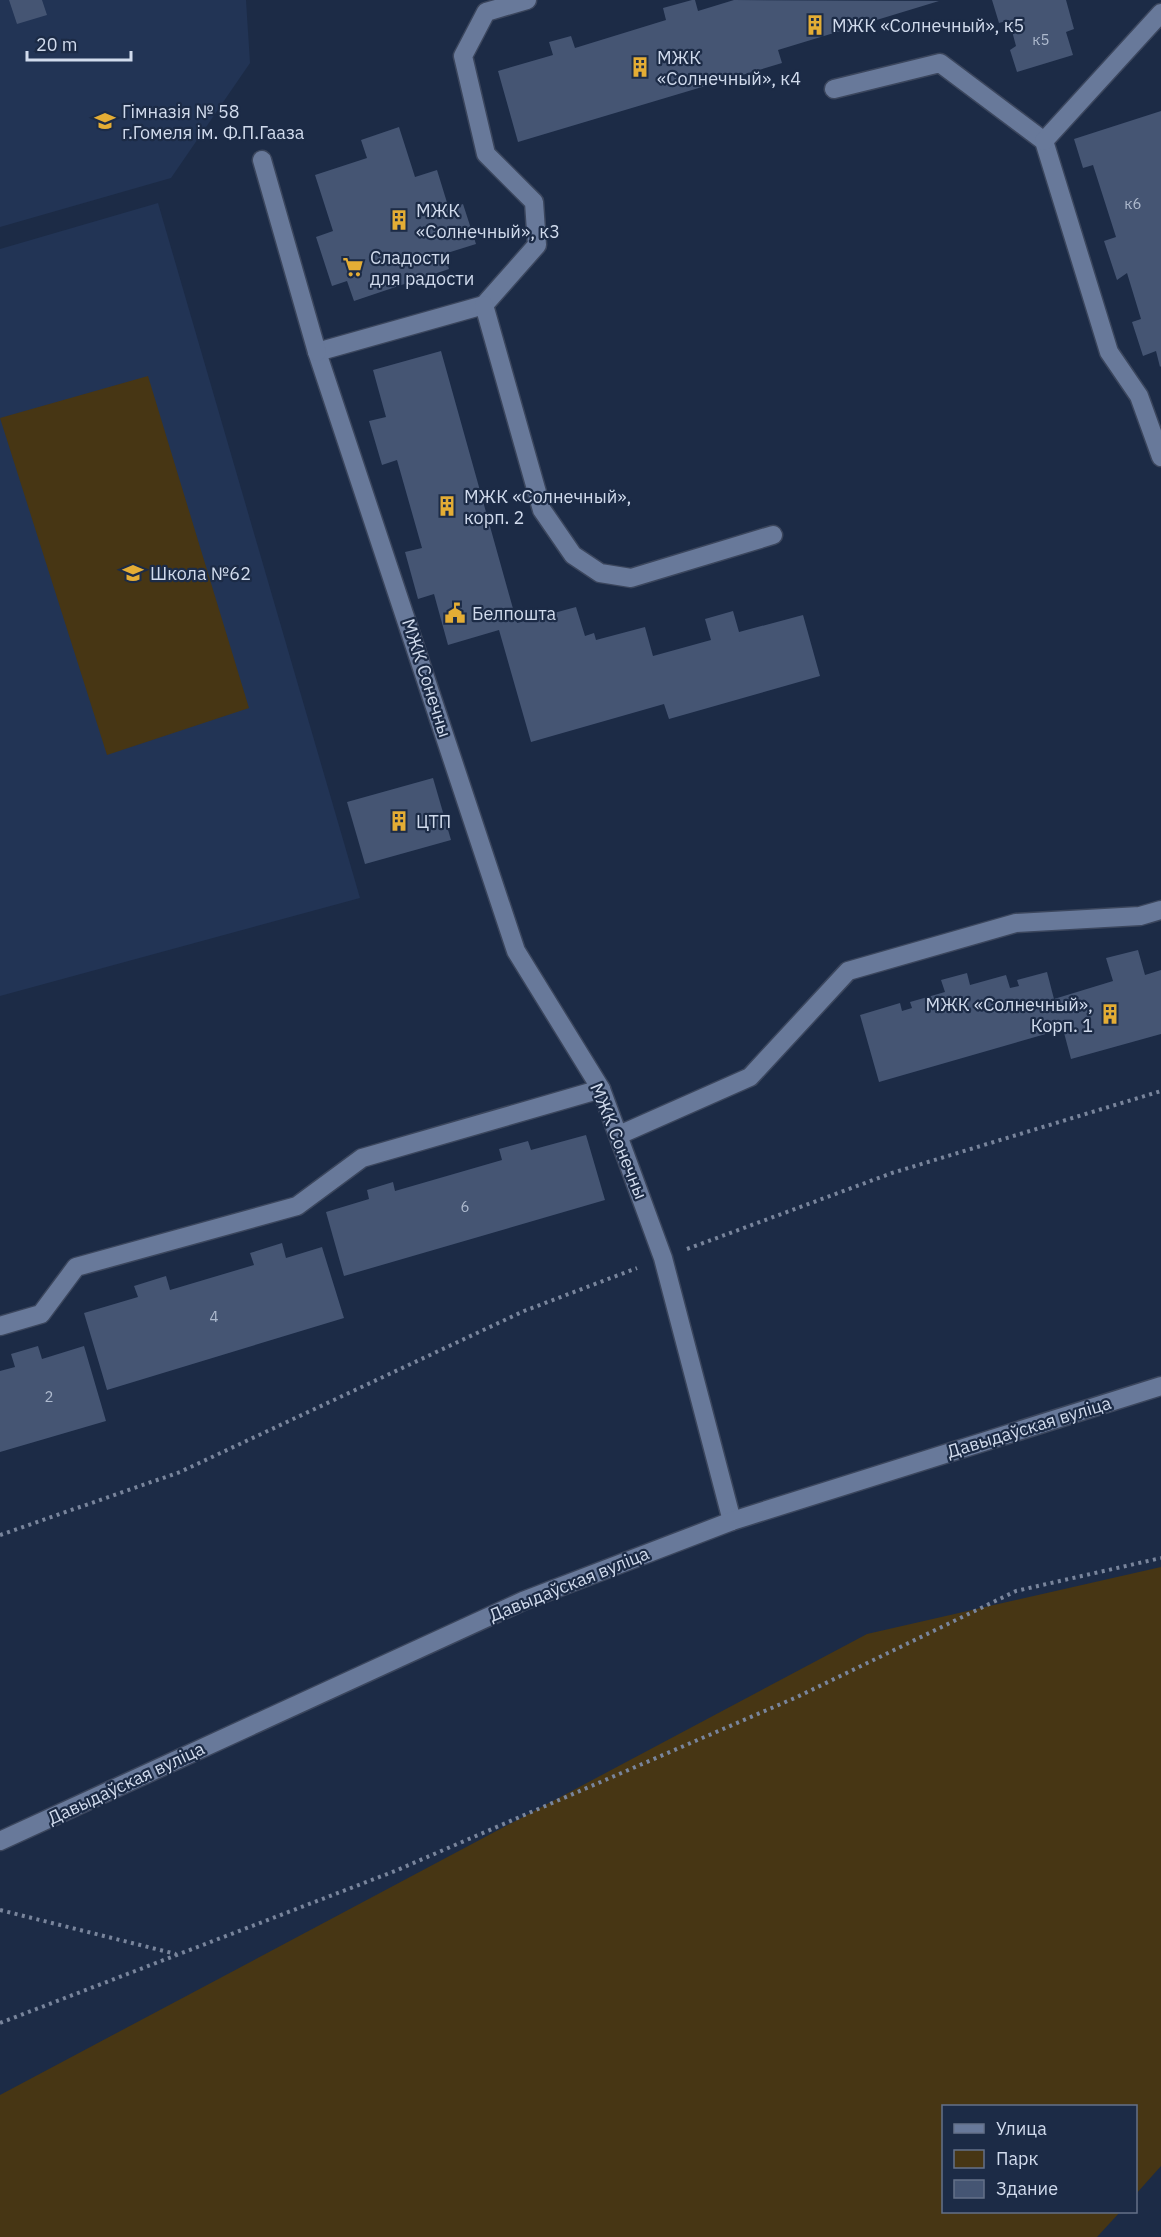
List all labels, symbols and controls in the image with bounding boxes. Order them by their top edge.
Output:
building icon: МЖК «Солнечный», к5 [803,13,827,37]
place label: МЖК «Солнечный», к5 [832,14,1024,37]
scale bar [27,24,130,62]
house number: к5 [1032,30,1050,49]
text: 20 m [36,33,78,56]
place label: МЖК «Солнечный», к4 [657,46,801,90]
building icon: МЖК «Солнечный», к4 [628,55,652,79]
place label: Гімназія № 58 г.Гомеля ім. Ф.П.Гааза [122,100,305,144]
school or university icon: Гімназія № 58 г.Гомеля ім. Ф.П.Гааза [93,109,117,133]
house number: к6 [1124,194,1142,213]
place label: МЖК «Солнечный», к3 [416,199,560,243]
building icon: МЖК «Солнечный», к3 [387,208,411,232]
place label: Сладости для радости [370,246,474,290]
supermarket icon: Сладости для радости [341,255,365,279]
place label: МЖК «Солнечный», корп. 2 [464,485,631,529]
building icon: МЖК «Солнечный», корп. 2 [435,494,459,518]
school or university icon: Школа №62 [121,561,145,585]
place label: Школа №62 [150,562,251,585]
public building icon: Белпошта [443,601,467,625]
place label: Белпошта [472,602,557,625]
street label: МЖК Сонечны [397,616,457,740]
building icon: ЦТП [387,809,411,833]
place label: ЦТП [416,810,451,833]
place label: МЖК «Солнечный», Корп. 1 [926,993,1093,1037]
building icon: МЖК «Солнечный», Корп. 1 [1098,1002,1122,1026]
street label: МЖК Сонечны [585,1079,653,1203]
house number: 6 [460,1197,470,1216]
house number: 4 [209,1307,219,1326]
house number: 2 [44,1387,54,1406]
street label: Давыдаўская вуліца [944,1391,1114,1463]
street label: Давыдаўская вуліца [486,1541,653,1627]
street label: Давыдаўская вуліца [44,1736,209,1829]
legend [942,2105,1137,2213]
text: Улица [996,2117,1047,2140]
text: Парк [996,2147,1039,2170]
text: Здание [996,2177,1058,2200]

